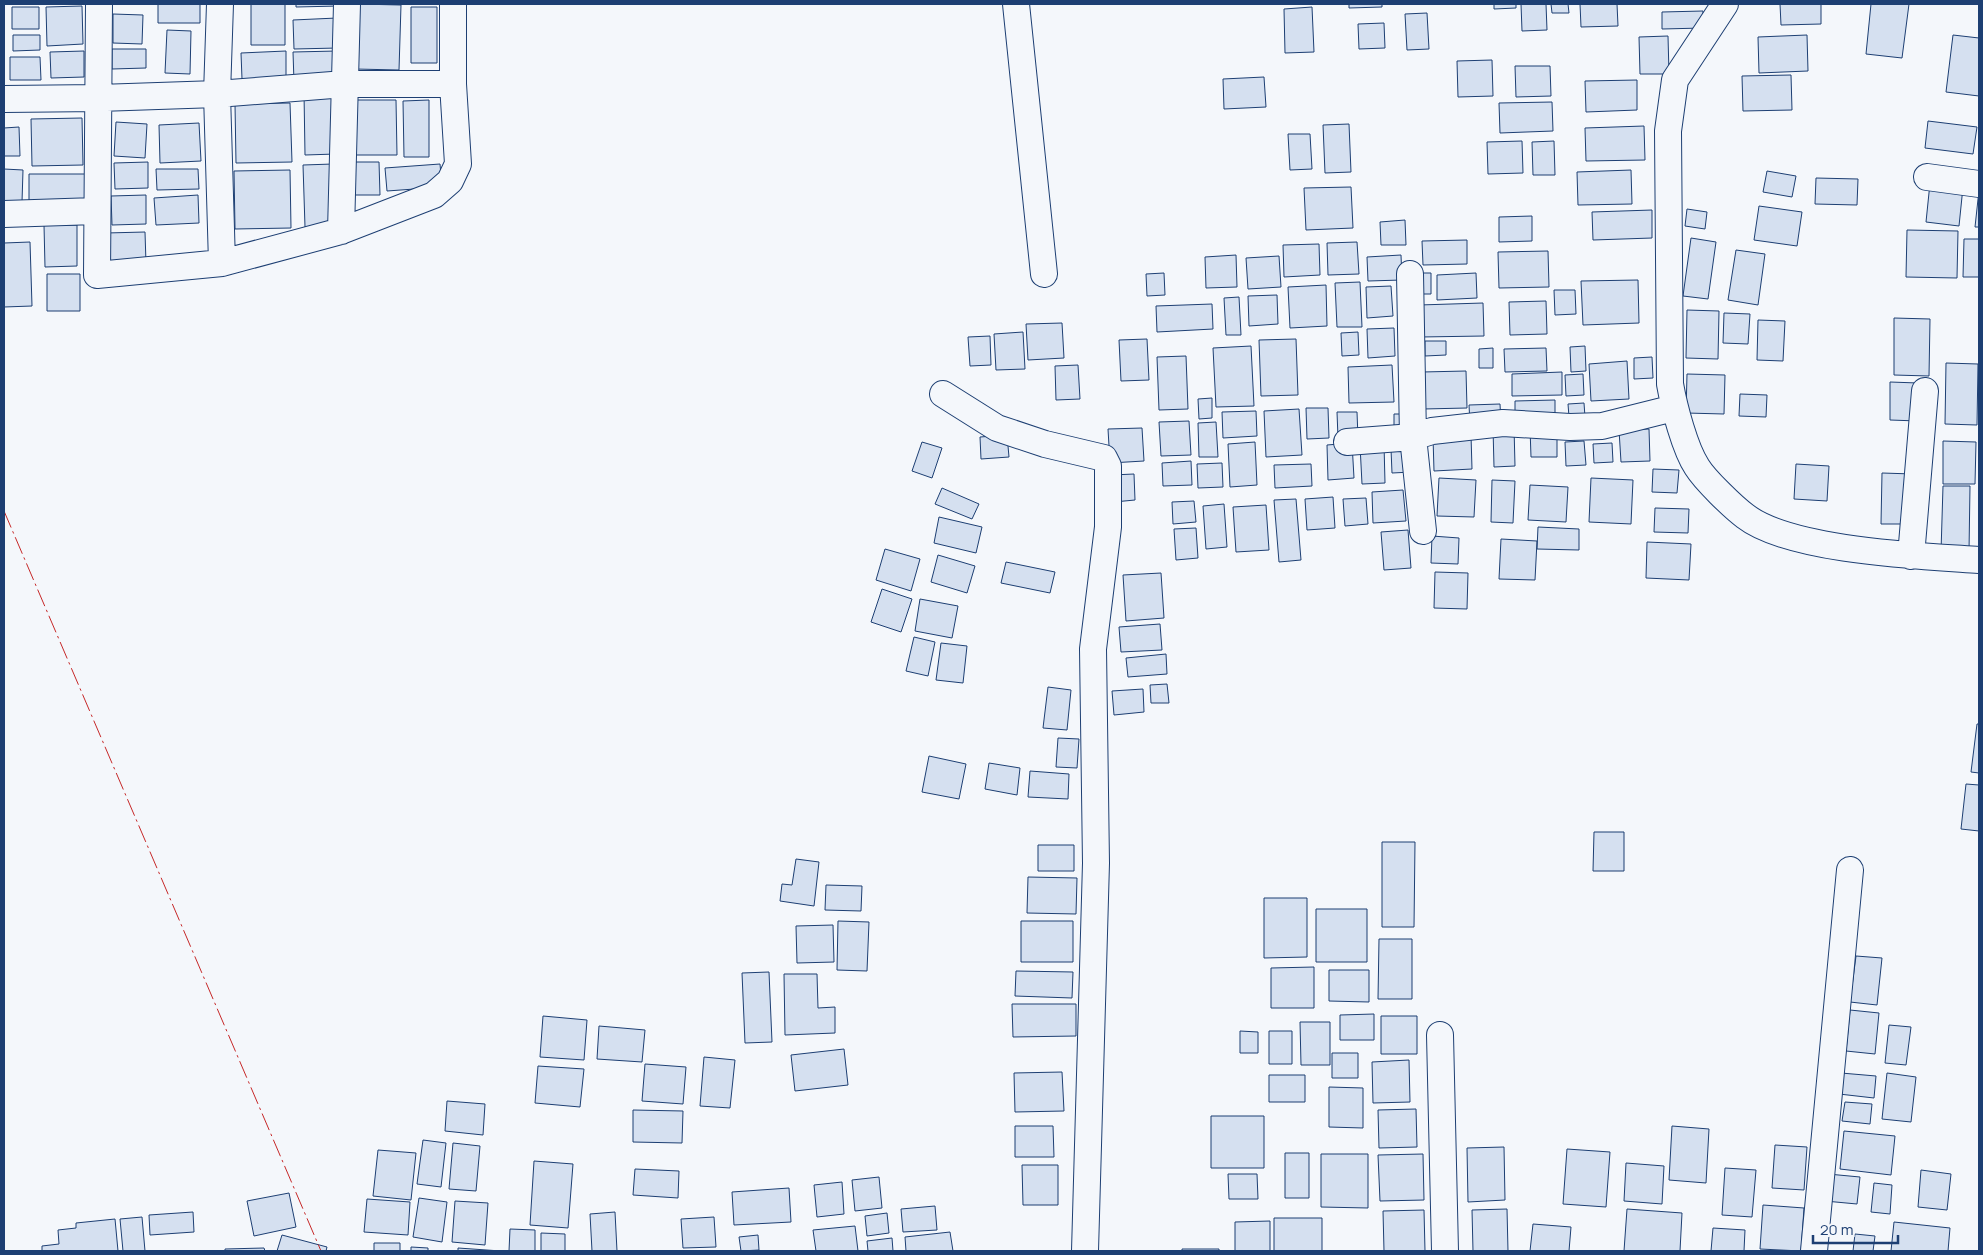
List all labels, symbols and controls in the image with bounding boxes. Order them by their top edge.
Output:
scale bar [1813,1212,1898,1244]
text: 20 m [1820,1219,1853,1240]

